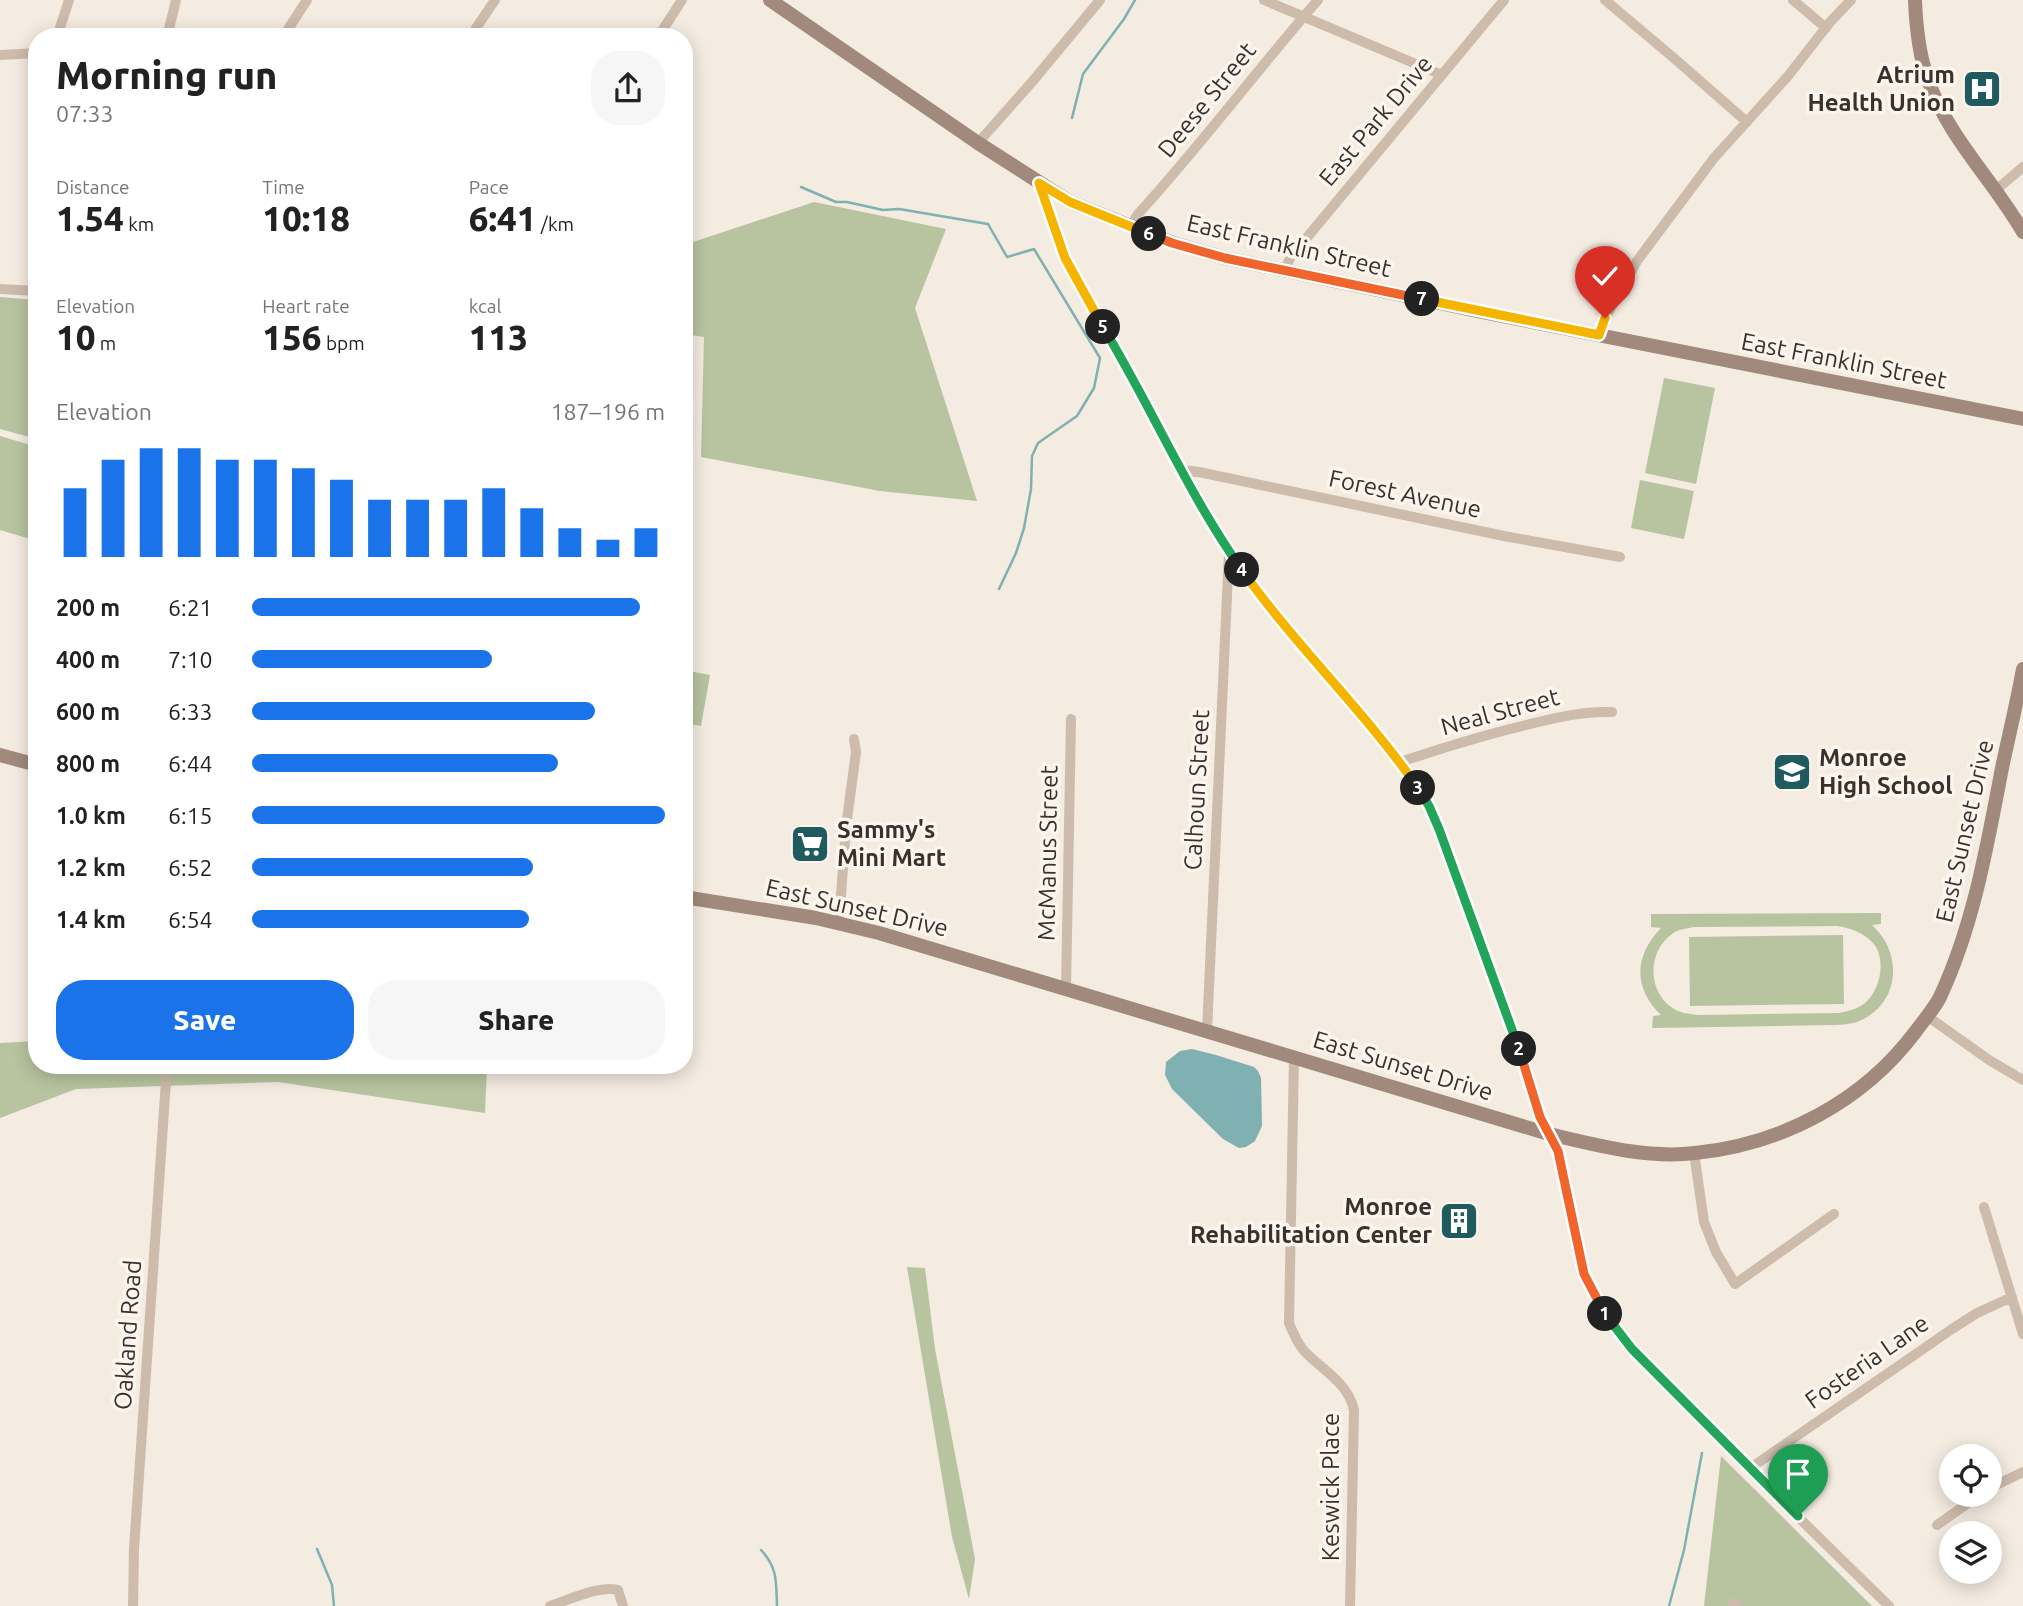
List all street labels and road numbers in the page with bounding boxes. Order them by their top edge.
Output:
street label: Deese Street [1152,37,1261,162]
street label: East Park Drive [1314,50,1438,191]
street label: East Franklin Street [1184,209,1394,282]
street label: East Franklin Street [1739,327,1950,394]
street label: Forest Avenue [1326,464,1484,523]
street label: Neal Street [1438,683,1563,740]
street label: Calhoun Street [1179,708,1214,871]
street label: East Sunset Drive [1930,737,1999,925]
street label: McManus Street [1032,764,1063,941]
street label: East Sunset Drive [763,873,951,942]
street label: East Sunset Drive [1310,1025,1496,1106]
street label: Oakland Road [109,1259,146,1411]
street label: Fosteria Lane [1800,1309,1933,1414]
street label: Keswick Place [1317,1413,1344,1561]

